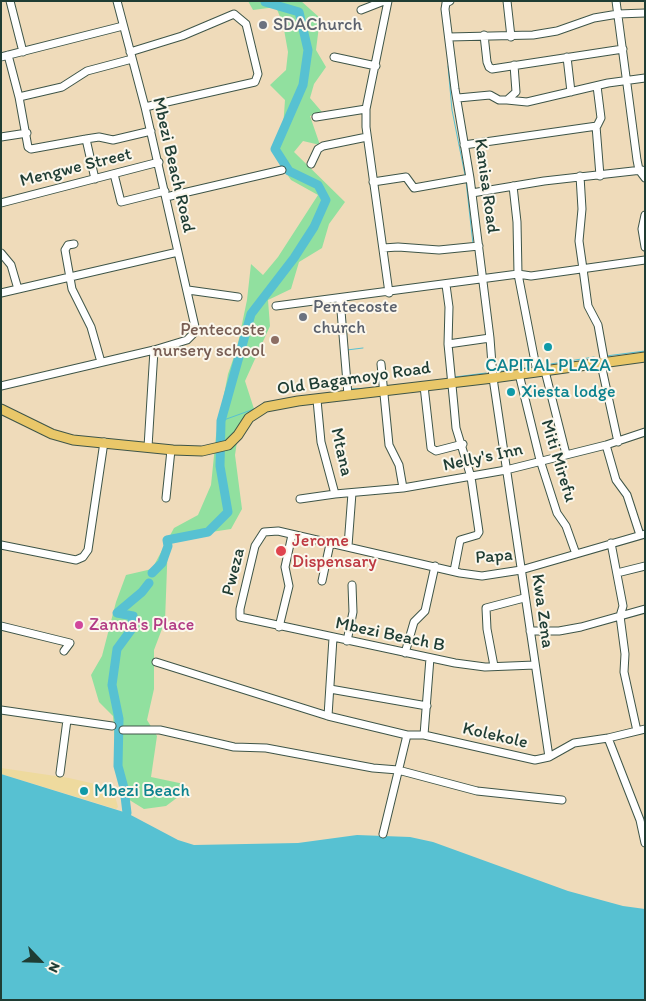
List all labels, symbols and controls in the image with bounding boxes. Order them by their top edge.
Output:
place label: SDAChurch [273,14,362,36]
marker: SDAChurch [257,19,269,31]
street label: Mbezi Beach Road [147,95,199,235]
street label: Kanisa Road [469,137,503,235]
street label: Mengwe Street [18,144,134,192]
place label: Pentecoste church [313,296,398,338]
marker: Pentecoste church [297,311,309,323]
place label: Pentecoste nursery school [153,319,265,362]
marker: Pentecoste nursery school [269,334,281,346]
marker: CAPITAL PLAZA [542,341,554,353]
place label: CAPITAL PLAZA [485,355,611,377]
street label: Old Bagamoyo Road [276,358,432,400]
place label: Xiesta lodge [521,381,616,403]
marker: Xiesta lodge [505,386,517,398]
street label: Miti Mirefu [535,417,581,505]
street label: Mtana [325,426,357,478]
street label: Nelly's Inn [441,439,525,477]
place label: Jerome Dispensary [292,530,377,572]
marker: Jerome Dispensary [274,544,288,558]
street label: Papa [474,545,514,569]
street label: Pweza [218,546,250,598]
street label: Kwa Zena [526,573,558,649]
street label: Mbezi Beach B [333,613,447,657]
place label: Zanna's Place [89,614,194,636]
marker: Zanna's Place [73,619,85,631]
street label: Kolekole [460,718,530,754]
place label: Mbezi Beach [94,780,190,802]
marker: Mbezi Beach [78,785,90,797]
north arrow [15,936,65,986]
text: N [44,960,64,975]

